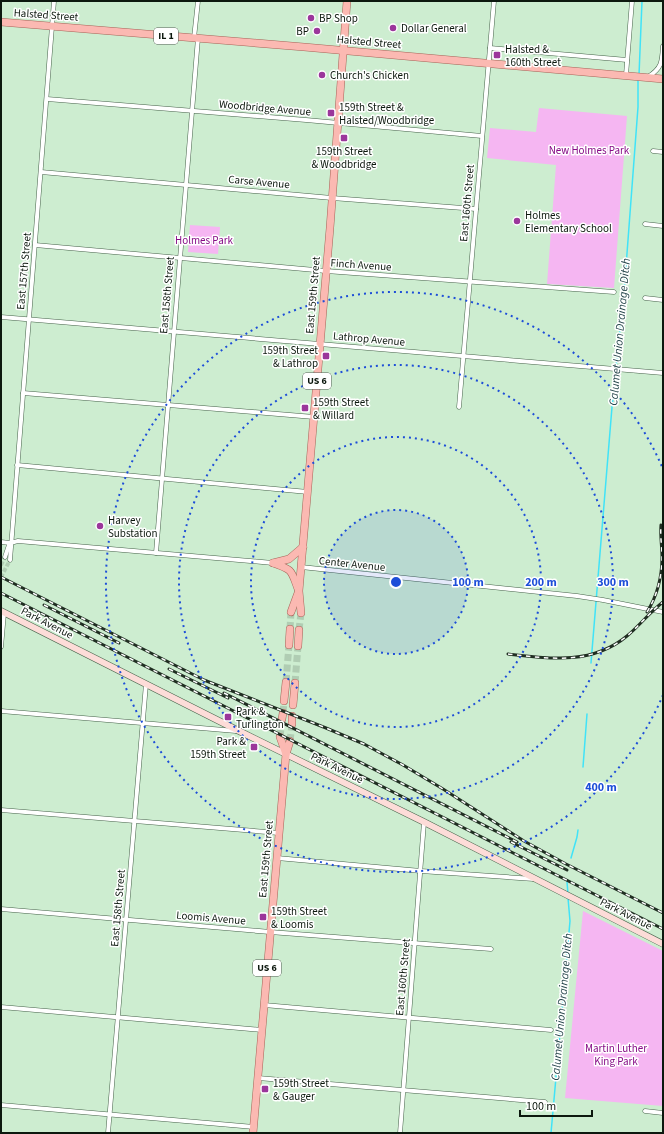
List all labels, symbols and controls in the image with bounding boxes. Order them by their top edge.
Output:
street label: Halsted Street [13,5,79,25]
place label: BP Shop [319,11,358,26]
marker: BP Shop [306,13,316,23]
place label: Dollar General [401,21,467,36]
marker: Dollar General [388,23,398,33]
place label: BP [296,24,309,39]
marker: BP [312,26,322,36]
road number: IL 1 [154,28,178,44]
street label: Halsted Street [336,32,402,52]
place label: Halsted & 160th Street [505,42,561,70]
marker: Halsted & 160th Street [492,50,502,60]
place label: Church's Chicken [330,68,409,83]
marker: Church's Chicken [317,70,327,80]
street label: Woodbridge Avenue [218,97,312,120]
place label: 159th Street & Halsted/Woodbridge [339,100,435,128]
marker: 159th Street & Halsted/Woodbridge [326,108,336,118]
marker: 159th Street & Woodbridge [339,133,349,143]
park label: New Holmes Park [549,143,630,158]
place label: 159th Street & Woodbridge [311,144,377,172]
street label: East 160th Street [456,163,478,242]
street label: Carse Avenue [228,172,291,192]
place label: Holmes Elementary School [525,208,612,236]
marker: Holmes Elementary School [512,216,522,226]
street label: East 157th Street [13,231,35,310]
park label: Holmes Park [175,233,233,248]
street label: East 158th Street [156,255,178,334]
street label: East 159th Street [302,255,324,334]
street label: Finch Avenue [330,255,393,275]
water label: Calumet Union Drainage Ditch [605,258,635,406]
street label: Lathrop Avenue [332,328,406,350]
place label: 159th Street & Lathrop [262,343,318,371]
marker: 159th Street & Lathrop [321,351,331,361]
road number: US 6 [303,373,331,389]
place label: 159th Street & Willard [313,395,369,423]
marker: 159th Street & Willard [300,403,310,413]
place label: Harvey Substation [108,513,158,541]
marker: Harvey Substation [95,521,105,531]
street label: Center Avenue [318,553,386,575]
text: 100 m [452,574,484,591]
text: 200 m [525,574,557,591]
text: 300 m [597,574,629,591]
centre of rings [389,575,403,589]
street label: Park Avenue [18,603,76,643]
place label: Park & Turlington [236,704,284,732]
marker: Park & Turlington [223,712,233,722]
place label: Park & 159th Street [190,734,246,762]
marker: Park & 159th Street [249,742,259,752]
street label: Park Avenue [308,749,366,787]
text: 400 m [585,779,617,796]
street label: East 159th Street [255,819,277,898]
street label: East 158th Street [107,868,129,947]
street label: Park Avenue [597,894,655,934]
place label: 159th Street & Loomis [271,904,327,932]
street label: Loomis Avenue [176,907,247,929]
marker: 159th Street & Loomis [258,912,268,922]
water label: Calumet Union Drainage Ditch [547,933,577,1081]
street label: East 160th Street [392,937,414,1016]
road number: US 6 [253,960,281,976]
park label: Martin Luther King Park [585,1041,647,1069]
place label: 159th Street & Gauger [273,1076,329,1104]
marker: 159th Street & Gauger [260,1084,270,1094]
scale bar [520,1092,592,1118]
text: 100 m [526,1098,556,1115]

